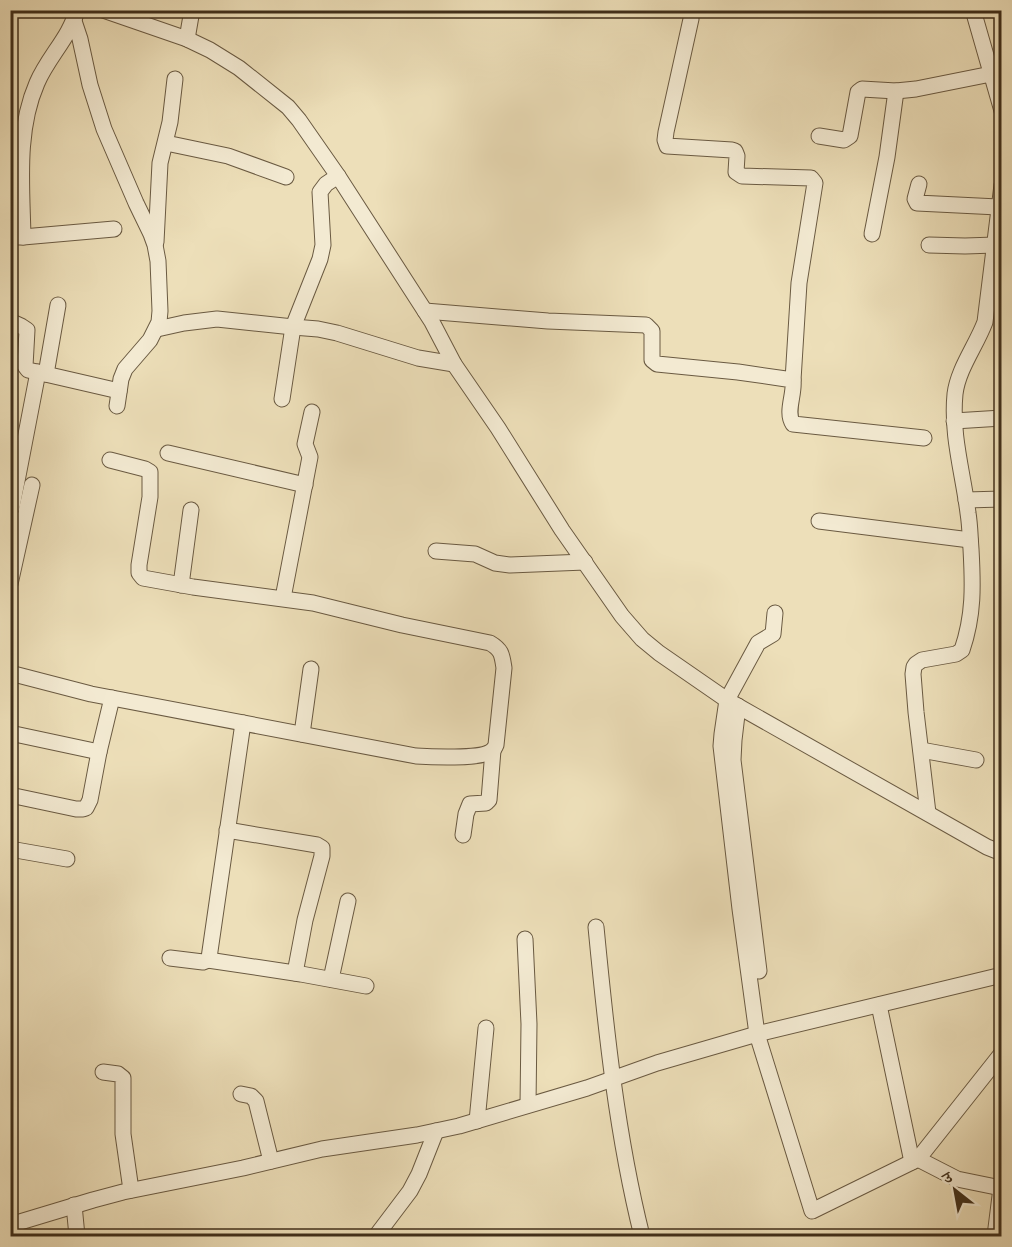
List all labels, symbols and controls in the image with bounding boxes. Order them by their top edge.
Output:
north arrow [925,1160,985,1220]
text: उ [938,1166,959,1190]

